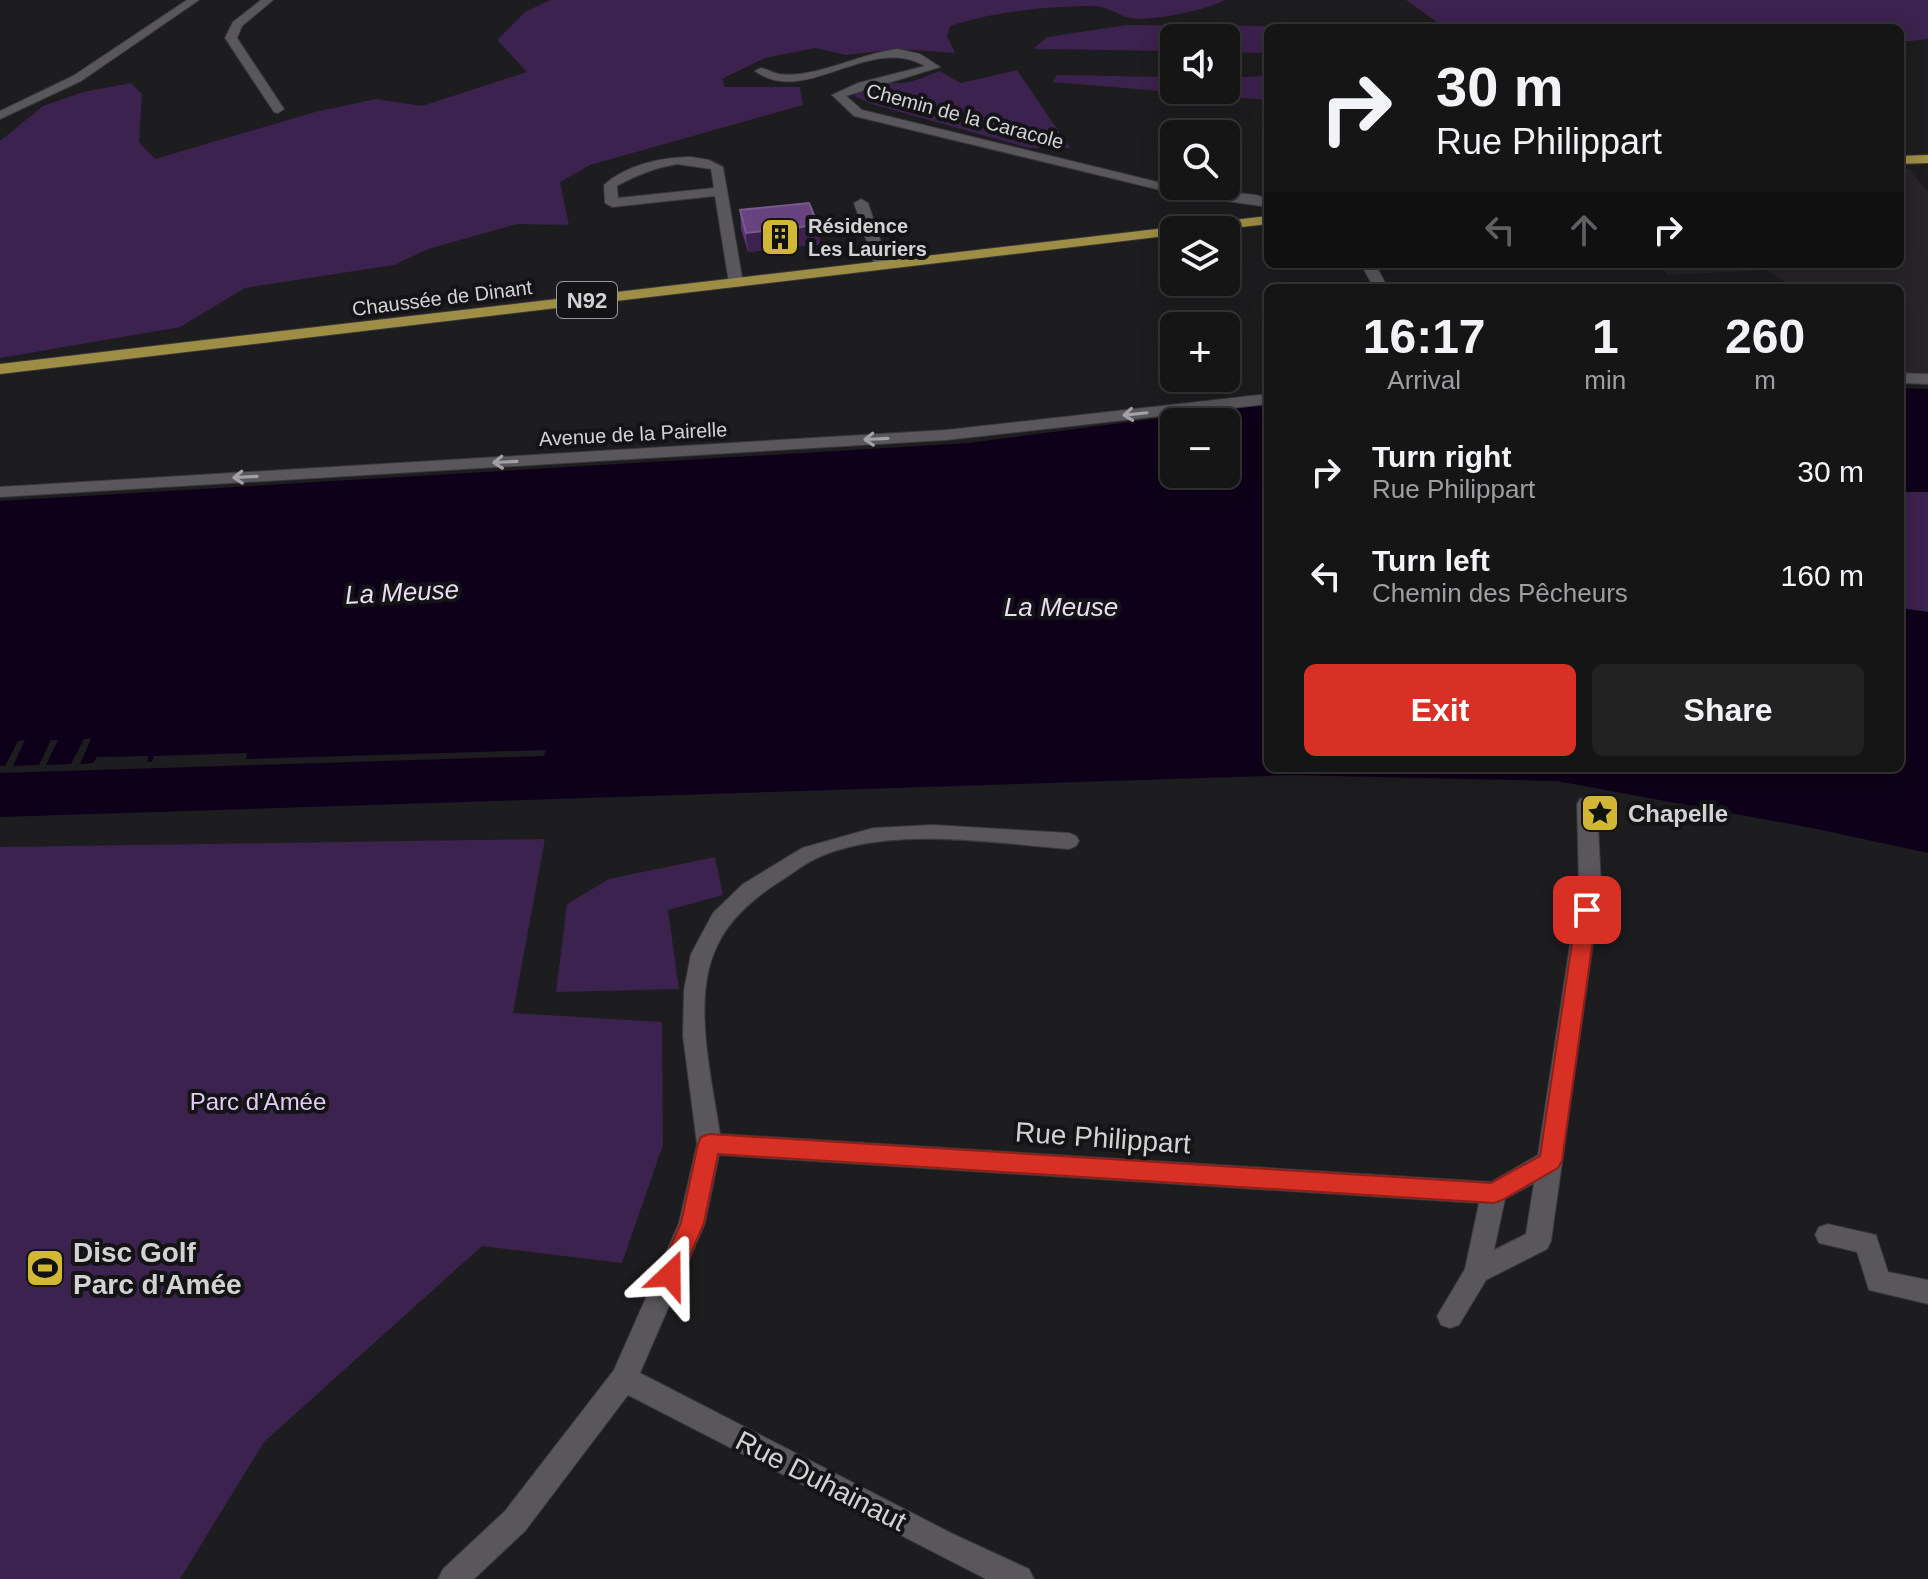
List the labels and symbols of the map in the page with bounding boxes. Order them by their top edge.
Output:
street label: Chemin de la Caracole [864,79,1066,153]
place label: Résidence Les Lauriers [808,215,927,260]
building icon: Résidence Les Lauriers [759,216,801,258]
street label: Chaussée de Dinant [351,276,534,320]
road number: N92 [557,282,617,318]
one-way arrow [1122,406,1149,421]
street label: Avenue de la Pairelle [538,418,728,450]
one-way arrow [863,432,890,447]
one-way arrow [492,454,519,469]
one-way arrow [232,470,259,485]
water label: La Meuse [344,574,460,610]
water label: La Meuse [1004,592,1118,622]
place icon: Chapelle [1579,792,1621,834]
place label: Chapelle [1628,800,1728,827]
pin [1553,876,1621,944]
park label: Parc d'Amée [190,1088,326,1115]
street label: Rue Philippart [1014,1116,1192,1160]
position arrow [628,1233,712,1317]
place label: Disc Golf Parc d'Amée [73,1237,242,1300]
sports icon: Disc Golf Parc d'Amée [24,1247,66,1289]
street label: Rue Duhainaut [731,1425,911,1537]

